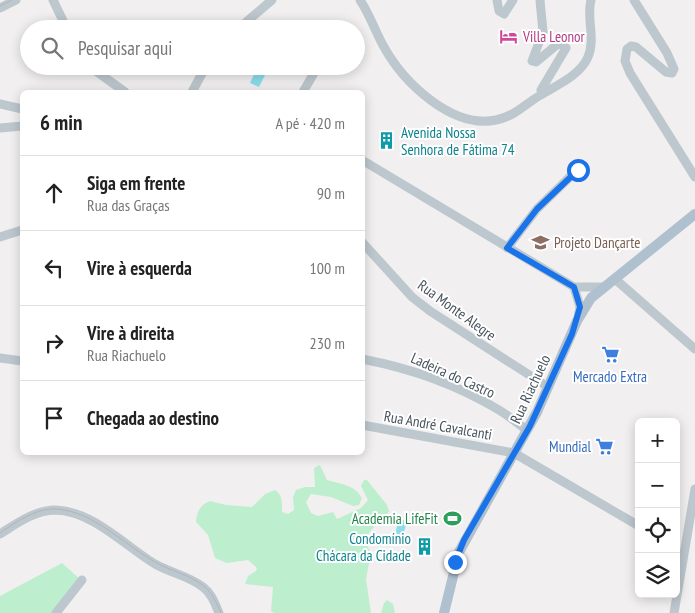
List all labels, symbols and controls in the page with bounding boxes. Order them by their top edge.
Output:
search box [20,20,365,75]
hotel icon: Villa Leonor [499,26,519,46]
place label: Villa Leonor [522,27,586,46]
icon: search [38,34,66,62]
text: Pesquisar aqui [78,36,172,60]
text: 6 min [40,109,82,136]
text: A pé · 420 m [275,113,345,133]
place label: Avenida Nossa Senhora de Fátima 74 [401,123,515,159]
building icon: Avenida Nossa Senhora de Fátima 74 [377,131,397,151]
route start [567,159,590,182]
text: Siga em frente [87,171,185,195]
icon: ahead [40,179,68,207]
text: 90 m [317,183,345,203]
text: Rua das Graças [87,195,170,215]
school or university icon: Projeto Dançarte [530,232,550,252]
place label: Projeto Dançarte [554,233,641,252]
icon: left [40,254,68,282]
text: Vire à esquerda [87,256,192,280]
text: 100 m [310,258,345,278]
street label: Rua Monte Alegre [414,275,500,345]
text: Vire à direita [87,321,174,345]
icon: right [40,329,68,357]
text: 230 m [310,333,345,353]
text: Rua Riachuelo [87,345,166,365]
supermarket icon: Mercado Extra [600,345,620,365]
street label: Ladeira do Castro [408,348,498,402]
street label: Rua Riachuelo [506,351,554,427]
place label: Mercado Extra [573,367,647,386]
icon: arrive [40,404,68,432]
text: Chegada ao destino [87,406,219,430]
street label: Rua André Cavalcanti [382,406,494,444]
map controls [635,418,680,598]
button: + [635,418,680,463]
supermarket icon: Mundial [595,436,615,456]
place label: Mundial [549,437,591,456]
button: − [635,463,680,508]
sports icon: Academia LifeFit [442,508,462,528]
button: locate [635,508,680,553]
place label: Academia LifeFit [352,509,438,528]
place label: Condomínio Chácara da Cidade [316,529,411,565]
building icon: Condomínio Chácara da Cidade [415,537,435,557]
route end [444,551,467,574]
button: layers [635,553,680,598]

